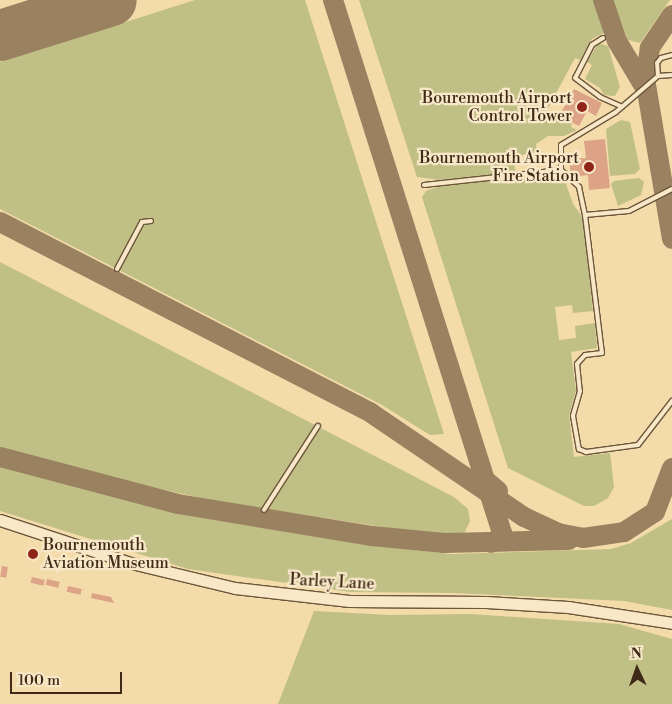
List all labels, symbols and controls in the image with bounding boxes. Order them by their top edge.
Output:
place label: Bouremouth Airport Control Tower [422,88,572,126]
marker: Bouremouth Airport Control Tower [576,101,588,113]
place label: Bournemouth Airport Fire Station [419,148,579,186]
marker: Bournemouth Airport Fire Station [583,161,595,173]
place label: Bournemouth Aviation Museum [43,535,169,573]
marker: Bournemouth Aviation Museum [27,548,39,560]
street label: Parley Lane [289,570,375,594]
north arrow [612,644,662,694]
text: N [630,645,642,663]
scale bar [12,662,125,694]
text: 100 m [18,671,60,690]

